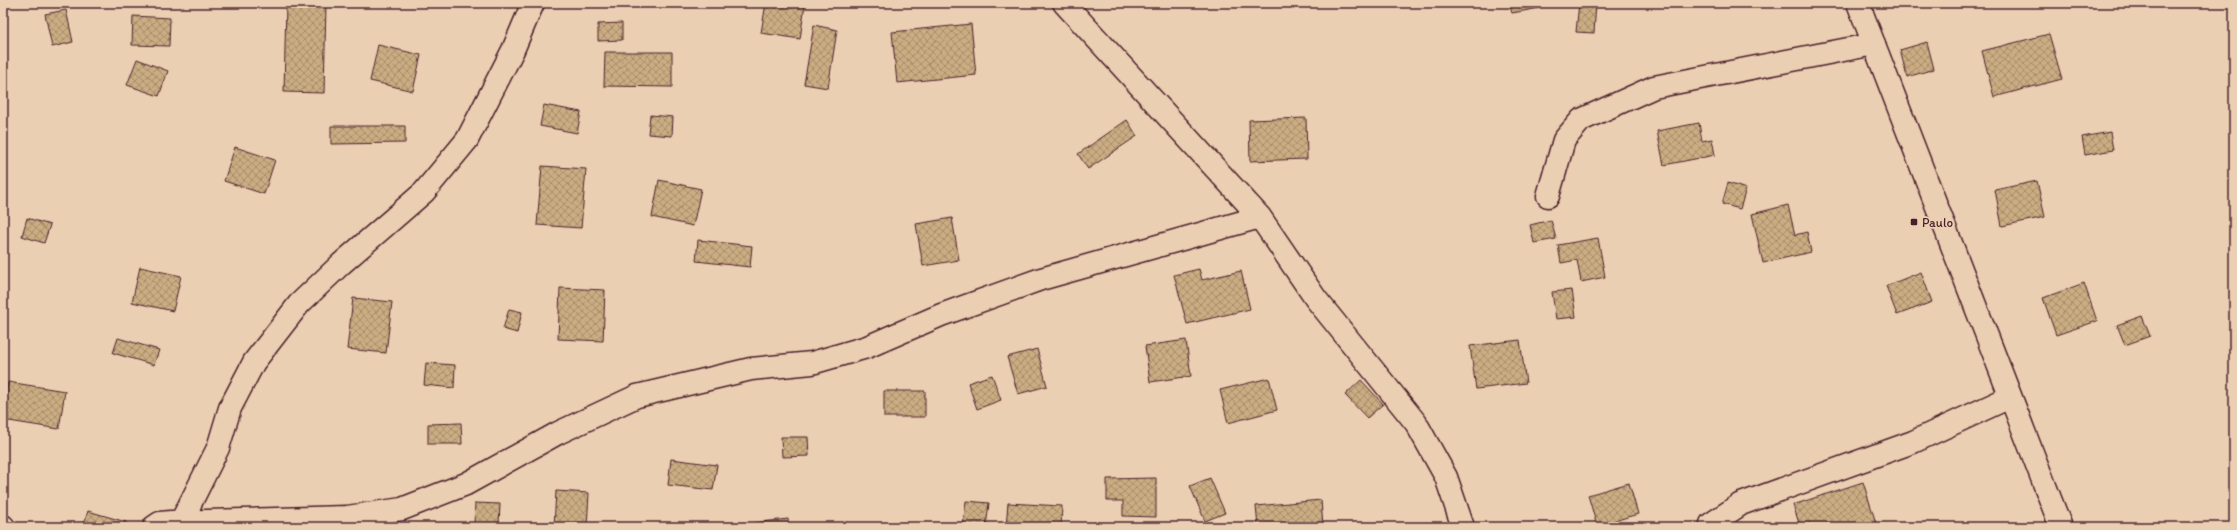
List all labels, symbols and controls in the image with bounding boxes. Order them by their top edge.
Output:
place label: Paulo [1922,215,1954,230]
marker: Paulo [1909,217,1919,227]

